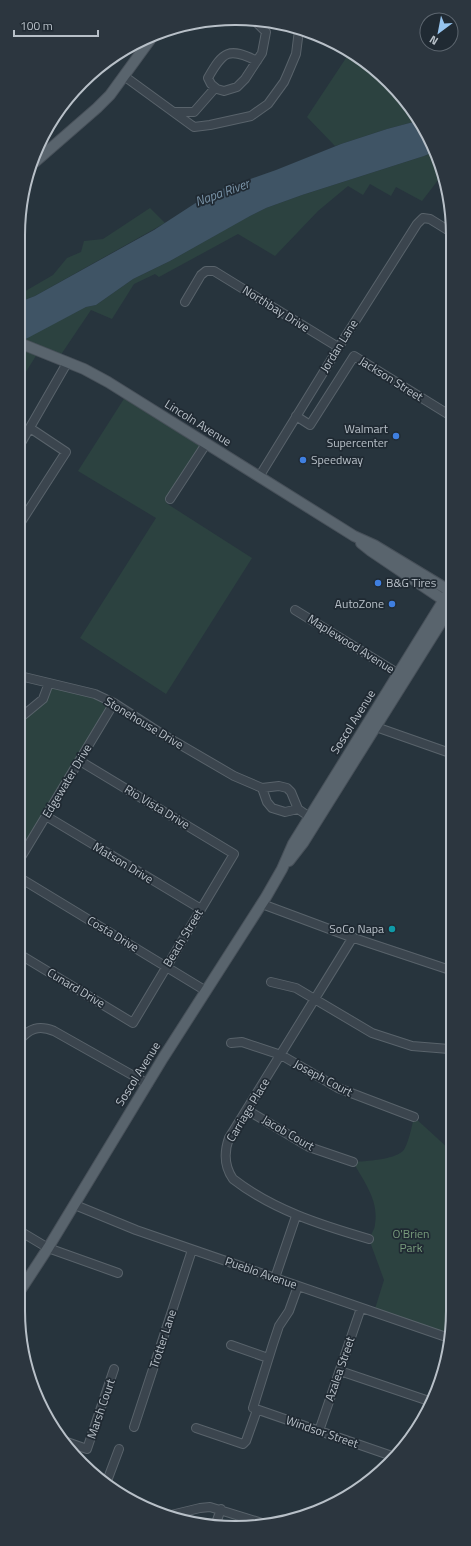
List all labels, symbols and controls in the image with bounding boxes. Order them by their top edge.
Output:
scale bar [14,12,98,38]
north arrow [419,12,459,52]
text: 100 m [20,16,53,35]
text: N [426,32,441,49]
water label: Napa River [192,172,254,211]
street label: Northbay Drive [239,280,314,337]
street label: Jordan Lane [315,315,362,376]
street label: Jackson Street [356,351,428,406]
street label: Lincoln Avenue [161,394,235,451]
place label: Walmart Supercenter [327,419,389,452]
marker: Walmart Supercenter [391,431,401,441]
place label: Speedway [311,450,363,469]
marker: Speedway [298,455,308,465]
place label: B&G Tires [386,573,437,592]
marker: B&G Tires [373,578,383,588]
place label: AutoZone [335,594,384,613]
marker: AutoZone [387,599,397,609]
street label: Maplewood Avenue [304,609,398,678]
street label: Soscol Avenue [325,686,380,758]
street label: Stonehouse Drive [101,691,187,754]
street label: Edgewater Drive [37,740,96,821]
street label: Rio Vista Drive [121,780,194,834]
street label: Matson Drive [89,837,157,888]
street label: Beach Street [158,904,208,970]
street label: Costa Drive [84,911,143,957]
place label: SoCo Napa [329,919,384,938]
marker: SoCo Napa [387,924,397,934]
street label: Cunard Drive [44,963,109,1012]
street label: Soscol Avenue [110,1038,165,1110]
street label: Joseph Court [290,1054,357,1101]
street label: Carriage Place [221,1074,274,1145]
street label: Jacob Court [259,1110,319,1156]
park label: O'Brien Park [392,1224,430,1257]
street label: Pueblo Avenue [223,1251,300,1294]
street label: Trotter Lane [144,1307,181,1371]
street label: Azalea Street [320,1333,360,1404]
street label: Marsh Court [81,1376,120,1441]
street label: Windsor Street [283,1410,362,1453]

